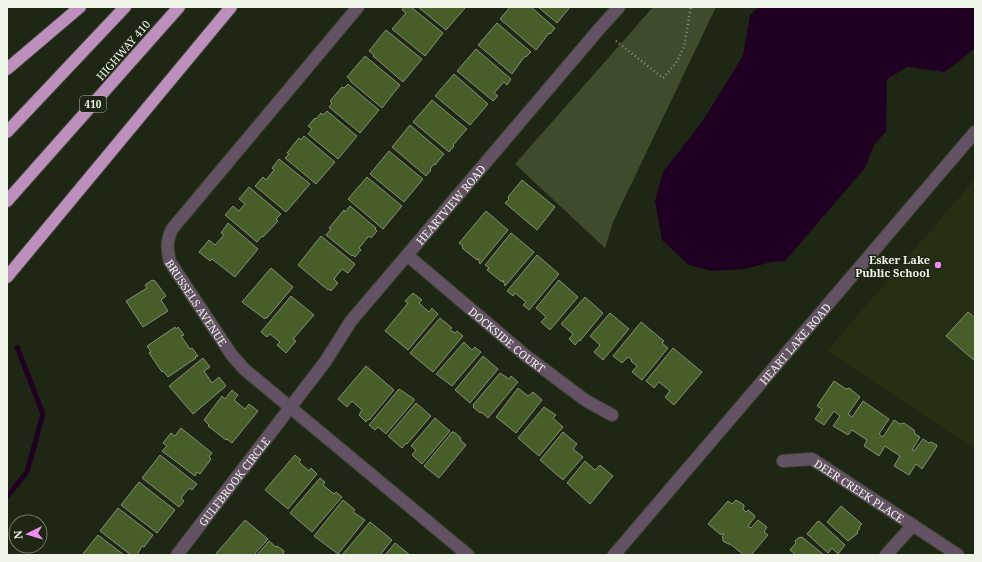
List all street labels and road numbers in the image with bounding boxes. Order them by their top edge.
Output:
street label: HIGHWAY 410 [93,17,153,83]
road number: 410 [80,96,106,112]
street label: HEARTVIEW ROAD [412,161,488,247]
street label: BRUSSELS AVENUE [163,256,231,349]
street label: HEART LAKE ROAD [755,300,834,387]
street label: DOCKSIDE COURT [466,303,549,375]
street label: GULFBROOK CIRCLE [195,433,273,529]
street label: DEER CREEK PLACE [812,455,908,525]

